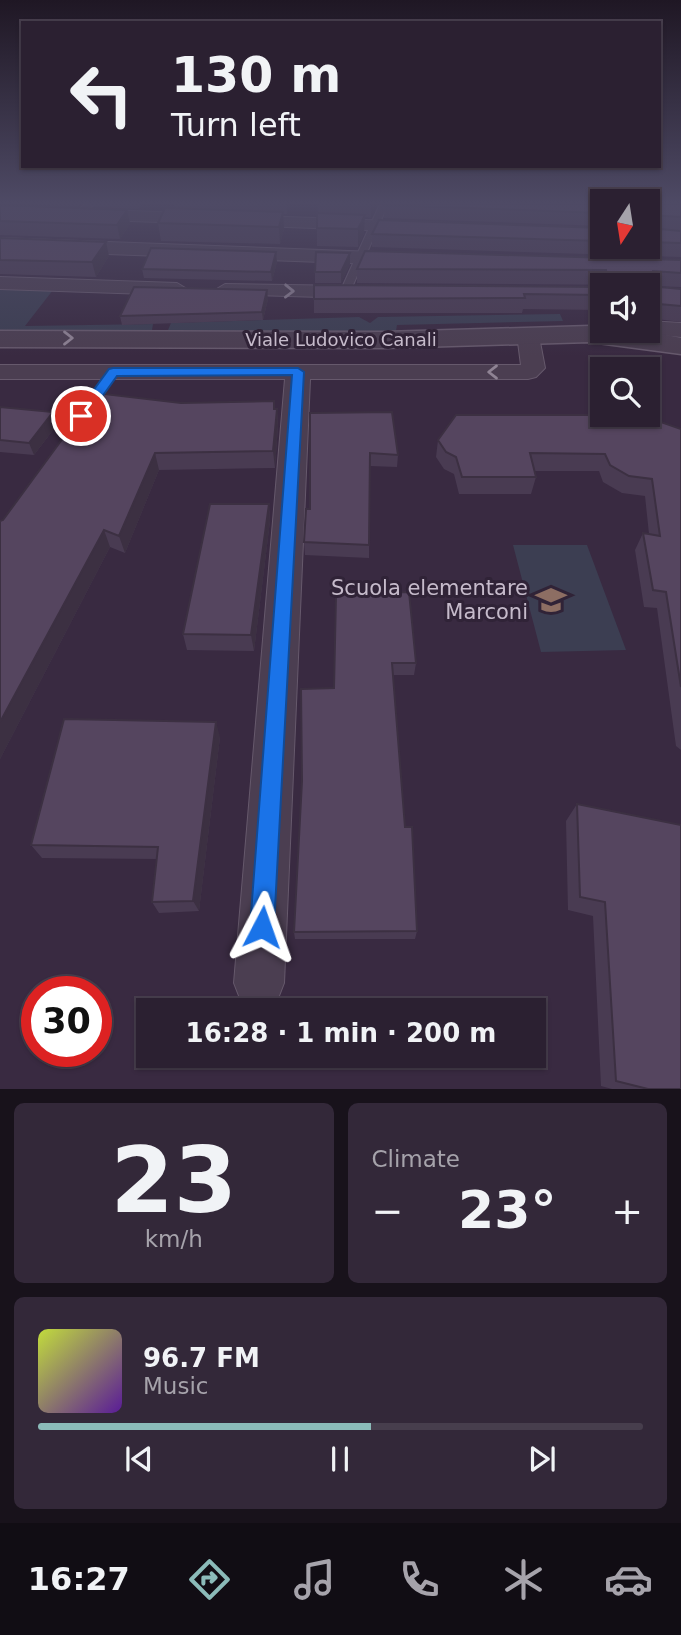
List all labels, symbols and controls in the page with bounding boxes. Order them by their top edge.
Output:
text: 130 m [171,47,341,104]
icon: left [56,49,147,140]
text: Turn left [171,106,301,144]
north arrow [590,189,660,259]
map controls [590,189,660,427]
button: sound [590,273,660,343]
one-way arrow [284,283,294,299]
street label: Viale Ludovico Canali [245,329,437,350]
one-way arrow [63,331,74,346]
button: search [590,357,660,427]
one-way arrow [487,364,497,380]
pin [51,386,111,446]
icon: arrive [62,397,100,435]
place label: Scuola elementare Marconi [331,576,528,624]
school or university icon: Scuola elementare Marconi [534,583,568,617]
position arrow [225,890,299,964]
speed limit sign: 30 [21,976,112,1067]
text: 16:28 · 1 min · 200 m [186,1018,496,1048]
text: 23 [110,1128,237,1233]
text: Climate [372,1146,460,1172]
text: 23° [458,1180,556,1240]
text: − [372,1189,403,1233]
text: + [611,1189,643,1233]
text: km/h [145,1226,203,1252]
text: 96.7 FM [143,1343,260,1373]
text: Music [143,1373,208,1399]
icon: previous [120,1440,158,1478]
icon: pause [321,1440,359,1478]
icon: next [523,1440,561,1478]
icon: directions [185,1555,234,1604]
icon: music [290,1555,339,1604]
icon: phone [395,1555,444,1604]
icon: climate [499,1555,548,1604]
icon: car [604,1555,653,1604]
text: 16:27 [28,1560,130,1598]

